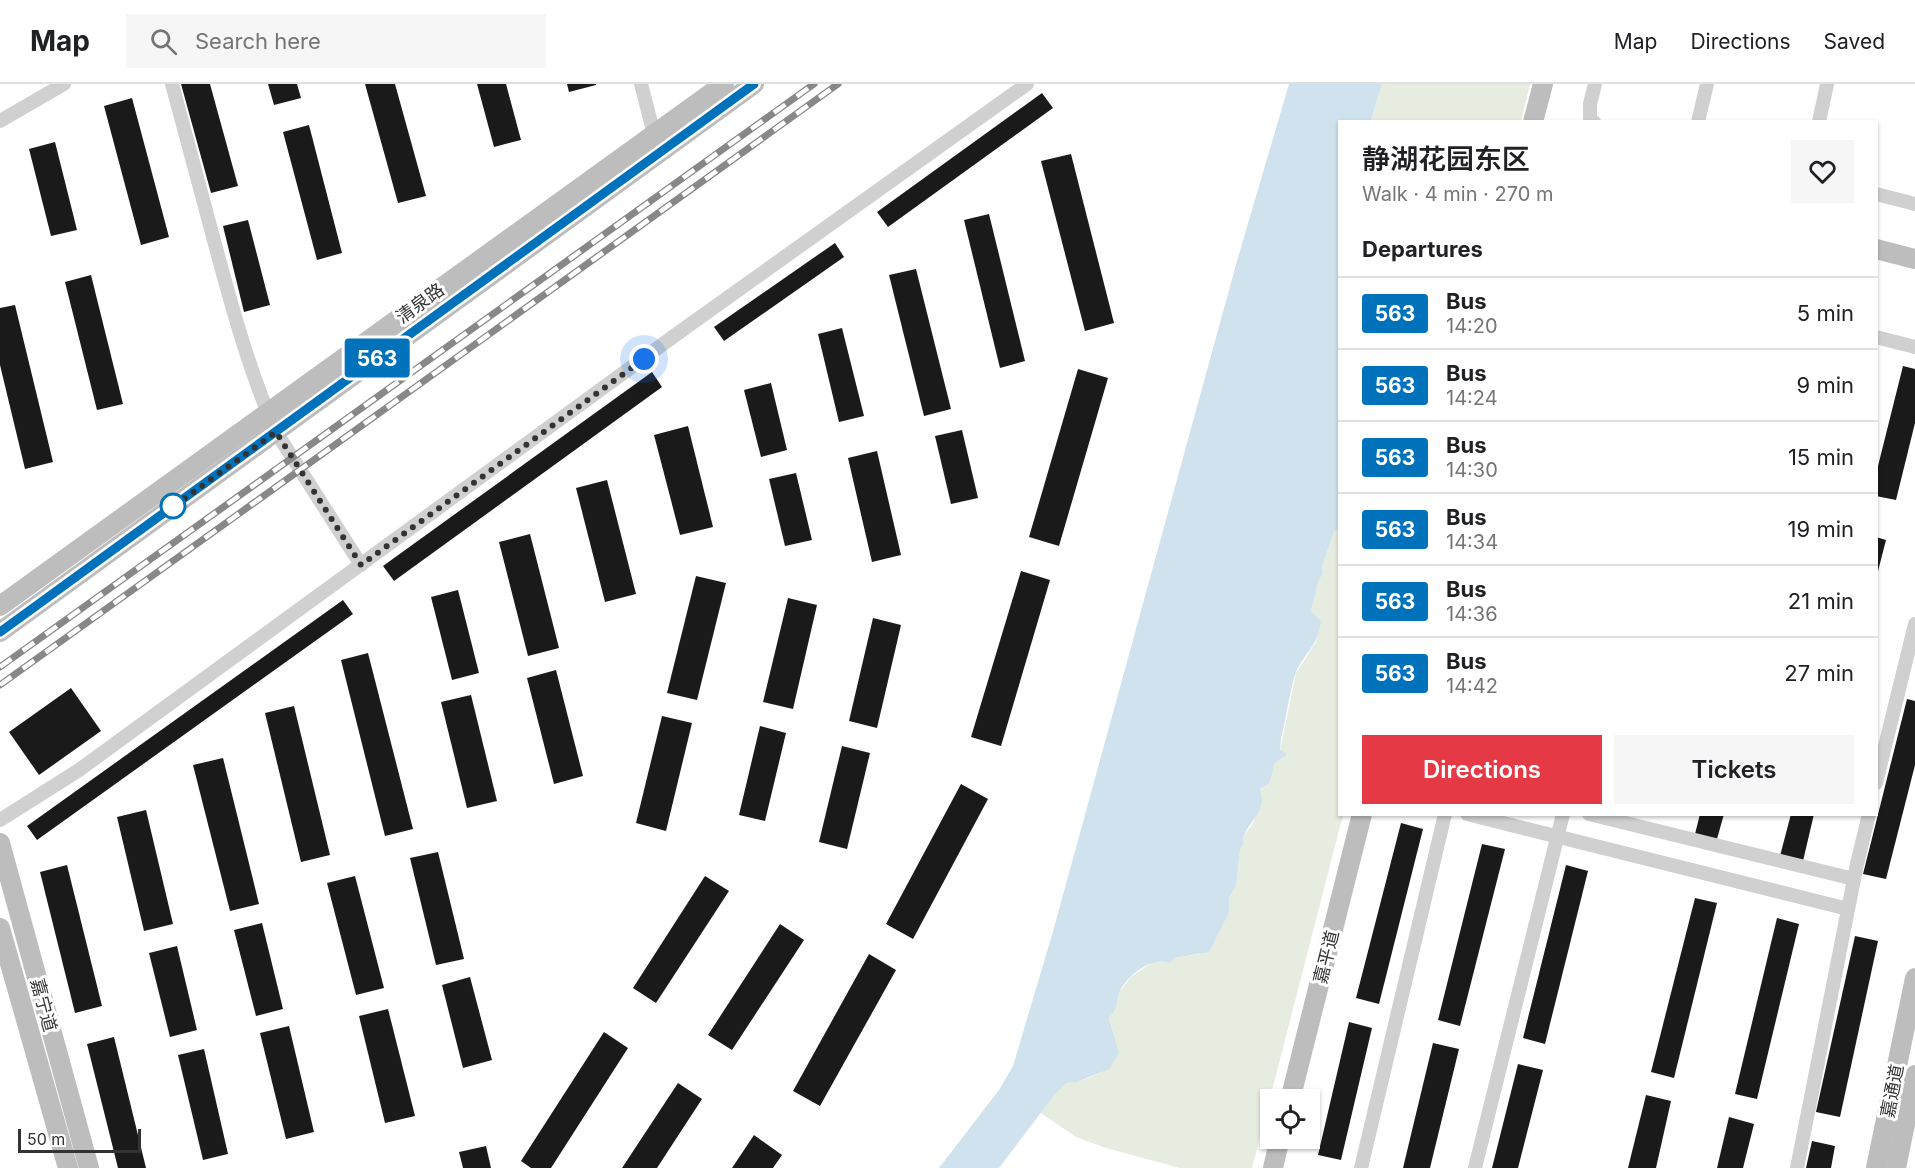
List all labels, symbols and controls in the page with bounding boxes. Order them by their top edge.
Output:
search box [126,14,546,68]
text: Map [30,24,90,58]
icon: search [147,25,180,58]
text: Search here [195,28,321,54]
text: Map [1614,29,1657,54]
text: Directions [1690,29,1791,54]
text: Saved [1824,29,1885,54]
button: heart [1791,140,1854,203]
text: 静湖花园东区 [1362,142,1530,176]
text: Walk · 4 min · 270 m [1362,182,1553,206]
text: Departures [1362,236,1483,262]
street label: 清泉路 [392,279,448,327]
text: Bus [1446,288,1487,314]
text: 5 min [1797,300,1854,326]
text: 563 [1375,301,1415,326]
text: 14:20 [1446,314,1498,338]
line badge: 563 [342,338,412,378]
your location [629,344,659,374]
text: 563 [357,346,397,371]
text: Bus [1446,360,1487,386]
text: 9 min [1797,372,1854,398]
text: 563 [1375,373,1415,398]
text: 14:24 [1446,386,1498,410]
text: Bus [1446,432,1487,458]
text: 15 min [1788,444,1854,470]
text: 563 [1375,445,1415,470]
text: 14:30 [1446,458,1498,482]
unlabelled marker [160,493,186,519]
text: Bus [1446,504,1487,530]
text: 19 min [1788,516,1854,542]
text: 563 [1375,517,1415,542]
text: 14:34 [1446,530,1498,554]
text: Bus [1446,576,1487,602]
text: 21 min [1788,588,1854,614]
text: 563 [1375,589,1415,614]
text: 14:36 [1446,602,1498,626]
text: Bus [1446,648,1487,674]
text: 27 min [1784,660,1854,686]
text: 563 [1375,661,1415,686]
text: 14:42 [1446,674,1498,698]
button: Directions [1362,735,1602,804]
button: Tickets [1614,735,1854,804]
street label: 嘉平道 [1309,928,1343,986]
street label: 嘉宁道 [27,976,61,1034]
street label: 嘉通道 [1877,1062,1907,1120]
map controls [1260,1089,1320,1149]
button: locate [1260,1089,1320,1149]
scale bar [18,1126,141,1154]
text: 50 m [27,1129,65,1149]

